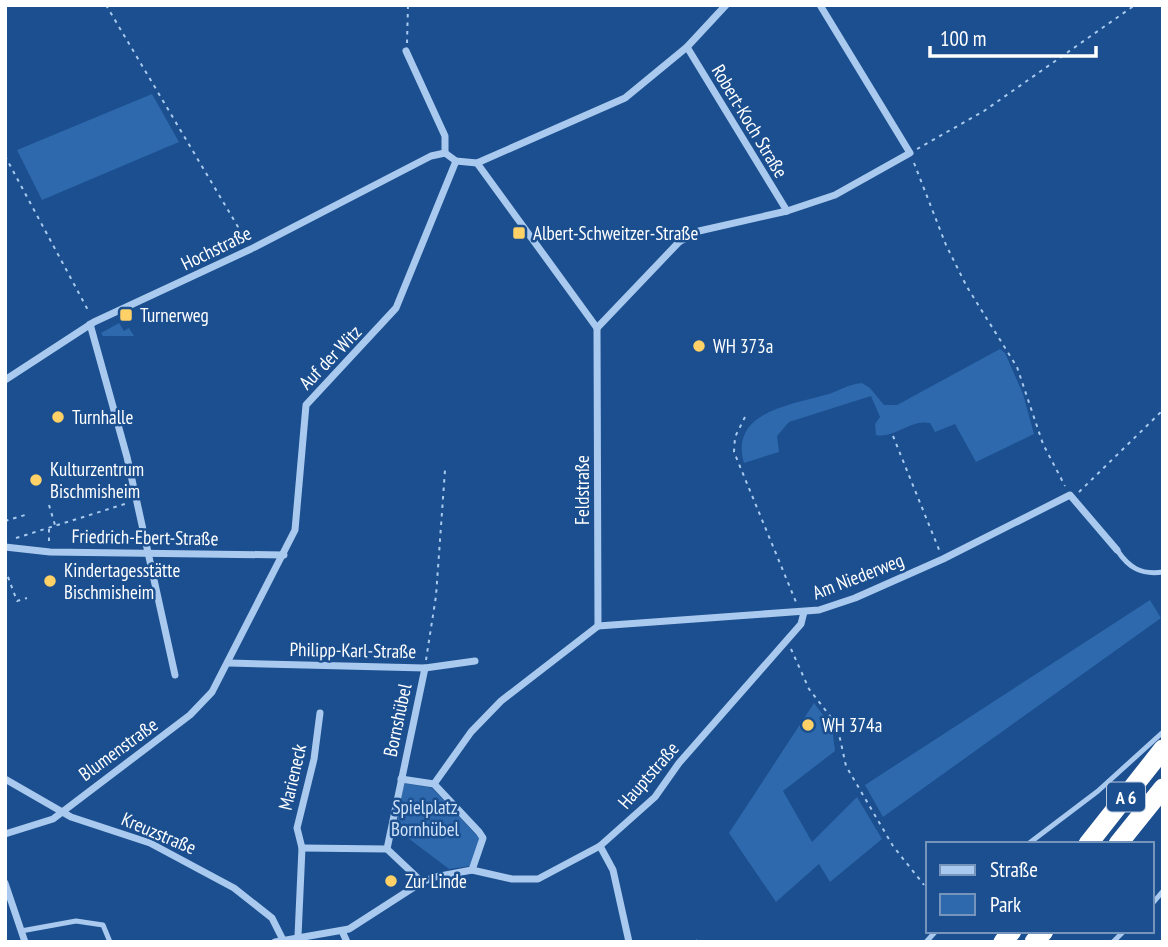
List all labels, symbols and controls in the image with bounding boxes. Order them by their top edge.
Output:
scale bar [930,14,1096,58]
text: 100 m [940,25,986,52]
street label: Robert-Koch Straße [707,60,793,182]
street label: Hochstraße [177,221,255,275]
place label: Albert-Schweitzer-Straße [533,221,699,245]
marker: Albert-Schweitzer-Straße [511,225,527,241]
place label: Turnerweg [140,303,209,327]
marker: Turnerweg [118,307,134,323]
street label: Auf der Witz [294,320,367,394]
place label: WH 373a [713,334,773,358]
marker: WH 373a [691,338,707,354]
place label: Turnhalle [72,405,133,429]
marker: Turnhalle [50,409,66,425]
street label: Feldstraße [570,455,594,525]
place label: Kulturzentrum Bischmisheim [50,457,144,503]
marker: Kulturzentrum Bischmisheim [28,472,44,488]
street label: Friedrich-Ebert-Straße [71,524,219,550]
street label: Am Niederweg [809,548,907,604]
place label: Kindertagesstätte Bischmisheim [64,558,180,604]
marker: Kindertagesstätte Bischmisheim [42,573,58,589]
street label: Philipp-Karl-Straße [289,637,417,663]
street label: Bornshübel [378,681,417,759]
street label: Blumenstraße [74,712,162,786]
place label: WH 374a [822,713,882,737]
marker: WH 374a [800,717,816,733]
street label: Hauptstraße [612,736,684,813]
street label: Marieneck [273,741,311,812]
road number: A 6 [1107,782,1145,812]
park label: Spielplatz Bornhübel [391,795,459,841]
street label: Kreuzstraße [118,807,200,859]
legend [926,842,1154,933]
text: Straße [990,856,1038,883]
place label: Zur Linde [405,869,467,893]
marker: Zur Linde [383,873,399,889]
text: Park [990,891,1021,918]

